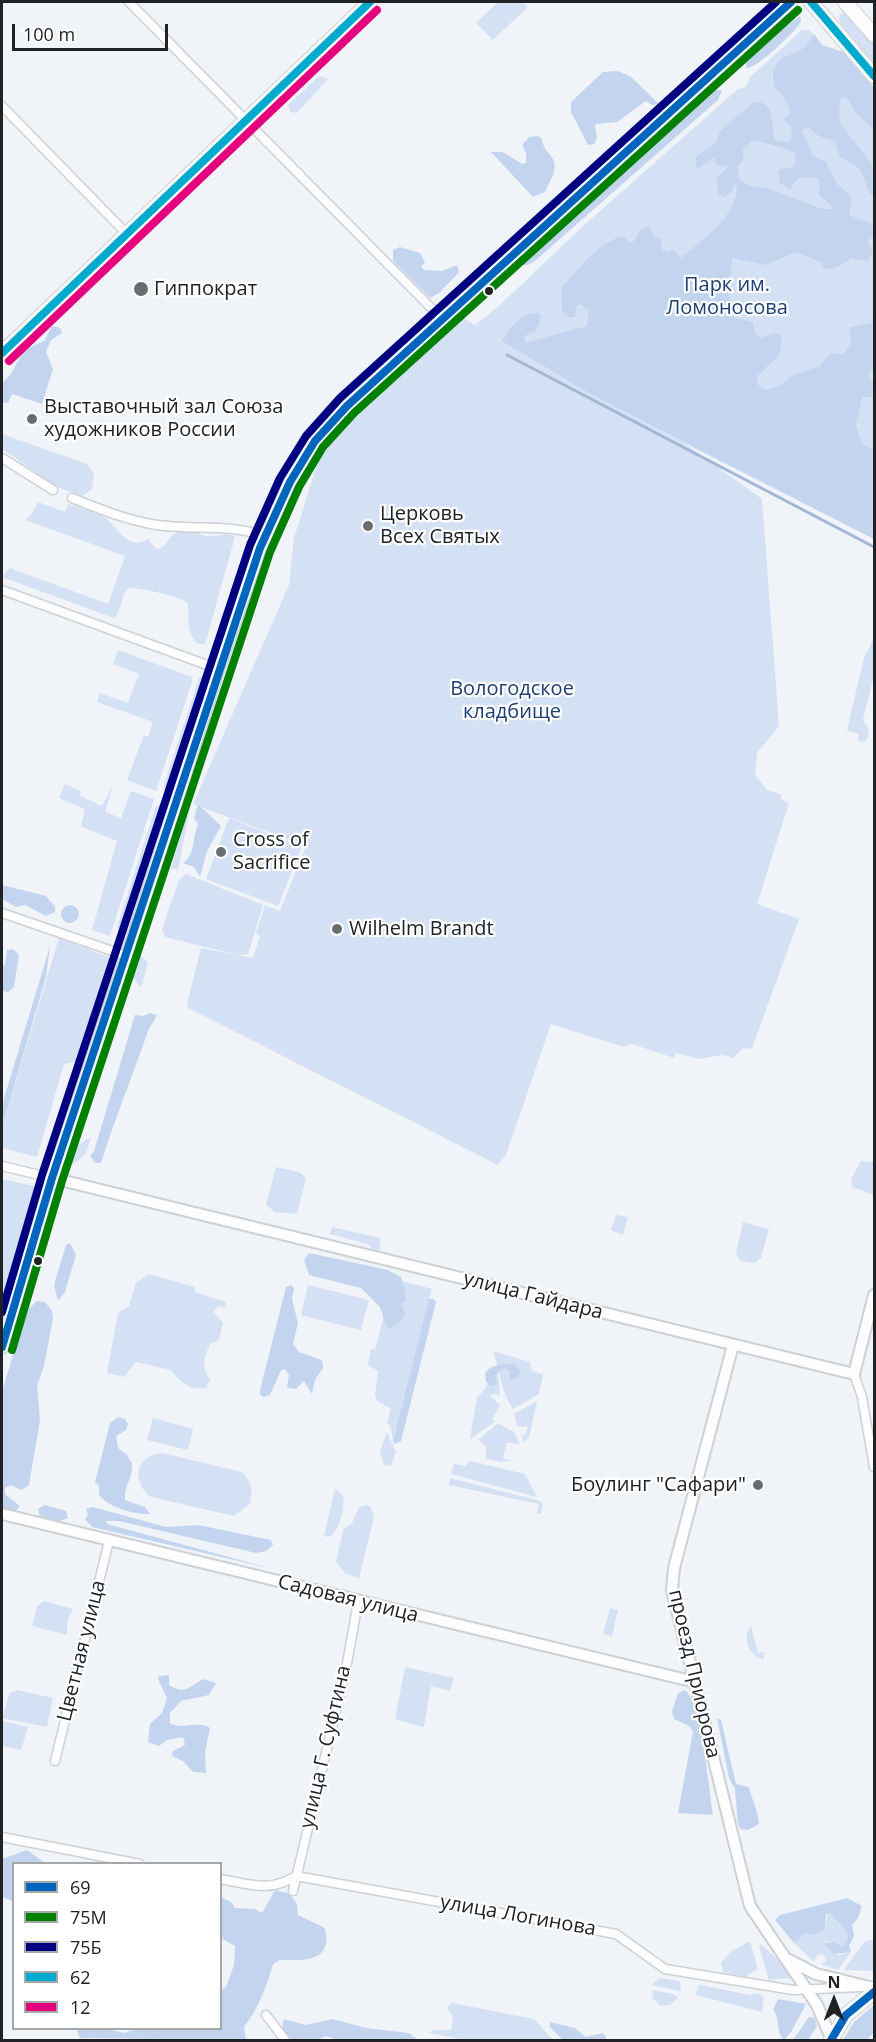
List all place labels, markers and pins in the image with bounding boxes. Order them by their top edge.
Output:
place label: Гиппократ [154,277,257,301]
marker: Гиппократ [132,280,150,298]
unlabelled marker [483,285,495,297]
place label: Выставочный зал Союза художников России [44,395,283,442]
marker: Выставочный зал Союза художников России [25,412,39,426]
place label: Церковь Всех Святых [380,502,500,549]
marker: Церковь Всех Святых [361,519,375,533]
place label: Cross of Sacrifice [233,828,310,875]
marker: Cross of Sacrifice [214,845,228,859]
place label: Wilhelm Brandt [349,917,494,941]
marker: Wilhelm Brandt [330,922,344,936]
unlabelled marker [32,1255,44,1267]
place label: Боулинг "Сафари" [571,1473,746,1497]
marker: Боулинг "Сафари" [751,1478,765,1492]

